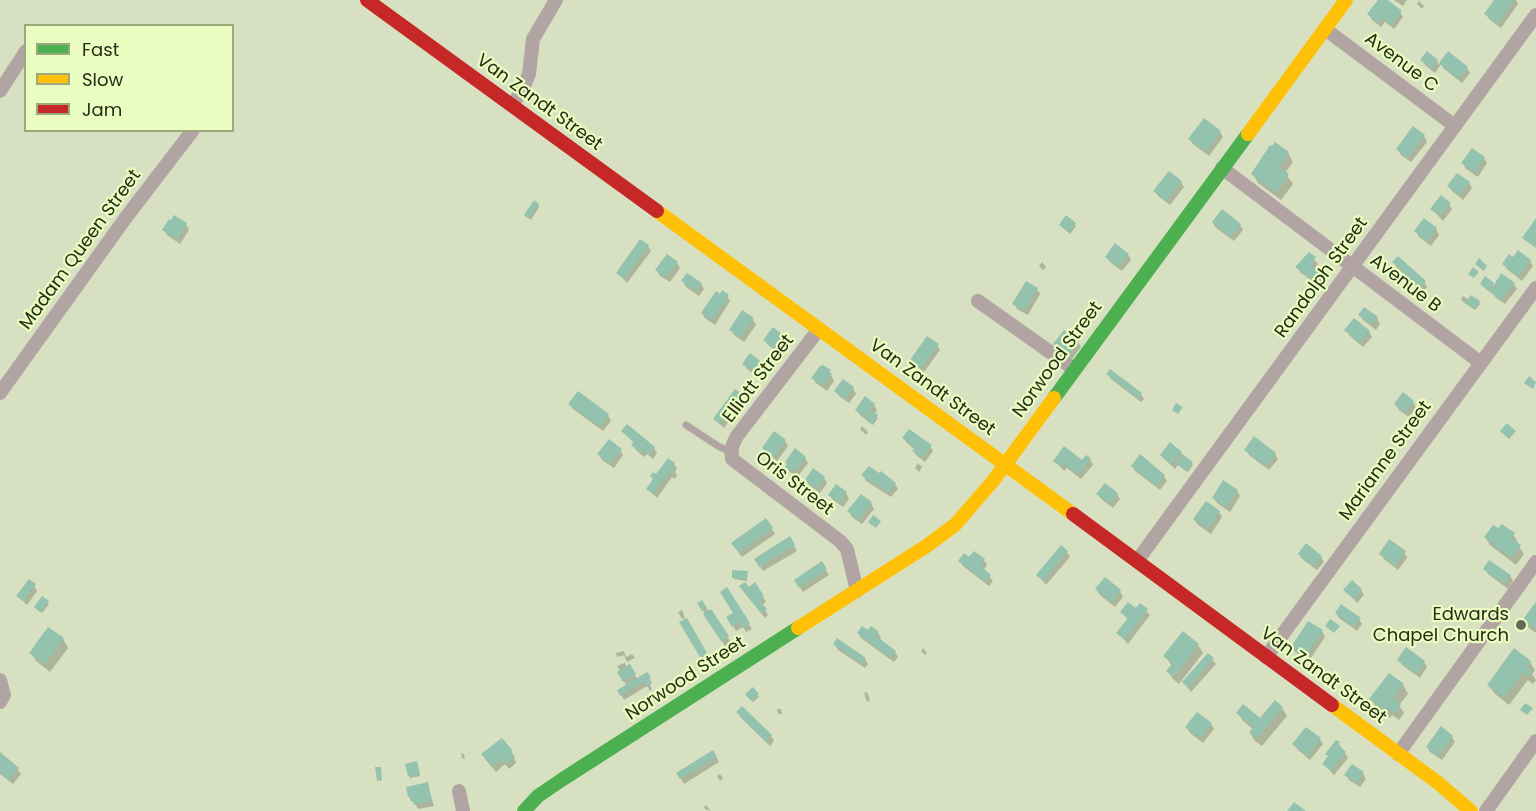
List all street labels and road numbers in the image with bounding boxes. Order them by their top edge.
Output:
street label: Avenue C [1360,28,1442,98]
street label: Van Zandt Street [472,50,606,156]
street label: Madam Queen Street [16,166,146,334]
street label: Randolph Street [1271,213,1373,343]
street label: Avenue B [1365,250,1445,318]
street label: Norwood Street [1009,298,1107,422]
street label: Elliott Street [719,331,799,427]
street label: Van Zandt Street [865,335,999,441]
street label: Marianne Street [1335,397,1437,525]
street label: Oris Street [751,448,837,520]
street label: Van Zandt Street [1256,623,1390,729]
street label: Norwood Street [622,632,750,726]

